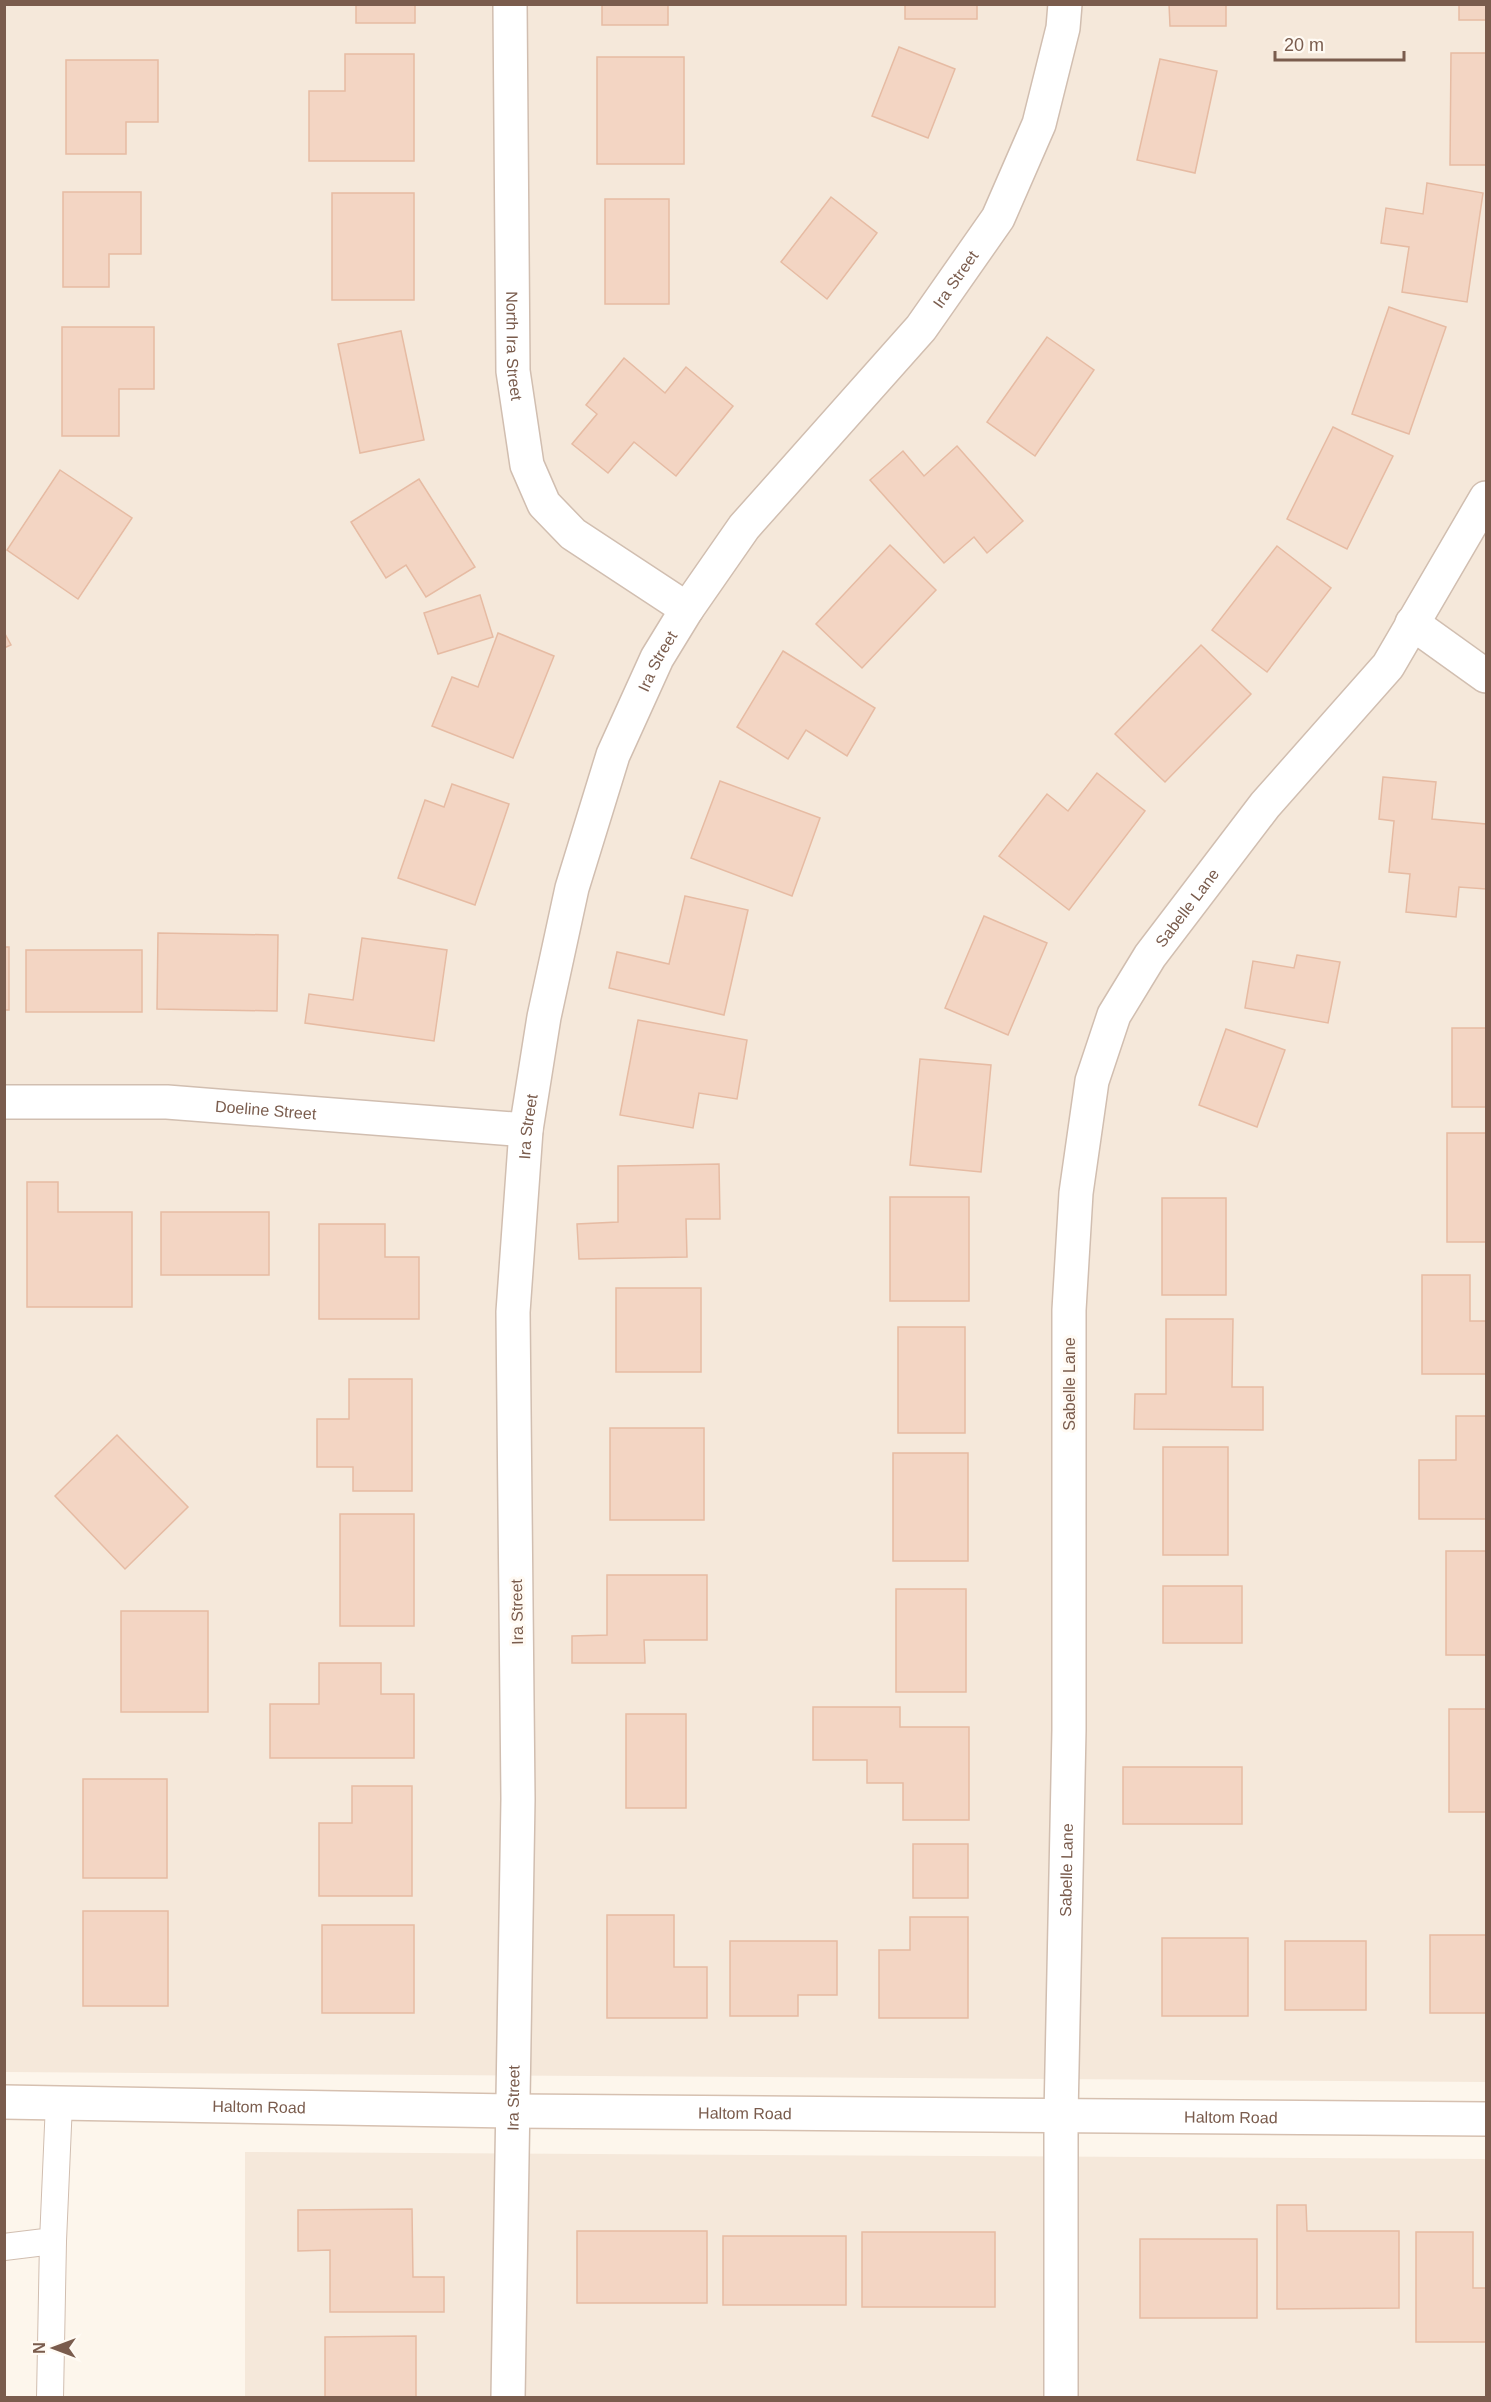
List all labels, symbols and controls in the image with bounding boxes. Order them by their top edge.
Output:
scale bar [1275,24,1404,62]
text: 20 m [1284,35,1324,55]
street label: Ira Street [929,247,981,311]
street label: North Ira Street [504,291,526,402]
street label: Ira Street [635,627,680,694]
street label: Sabelle Lane [1152,865,1222,950]
street label: Ira Street [515,1092,540,1160]
street label: Doeline Street [214,1097,317,1122]
street label: Sabelle Lane [1061,1337,1078,1431]
street label: Ira Street [508,1578,526,1645]
street label: Sabelle Lane [1057,1823,1076,1917]
street label: Ira Street [504,2064,522,2131]
street label: Haltom Road [212,2097,306,2116]
street label: Haltom Road [698,2104,792,2122]
street label: Haltom Road [1184,2108,1278,2126]
north arrow [24,2318,84,2378]
text: N [31,2342,48,2354]

